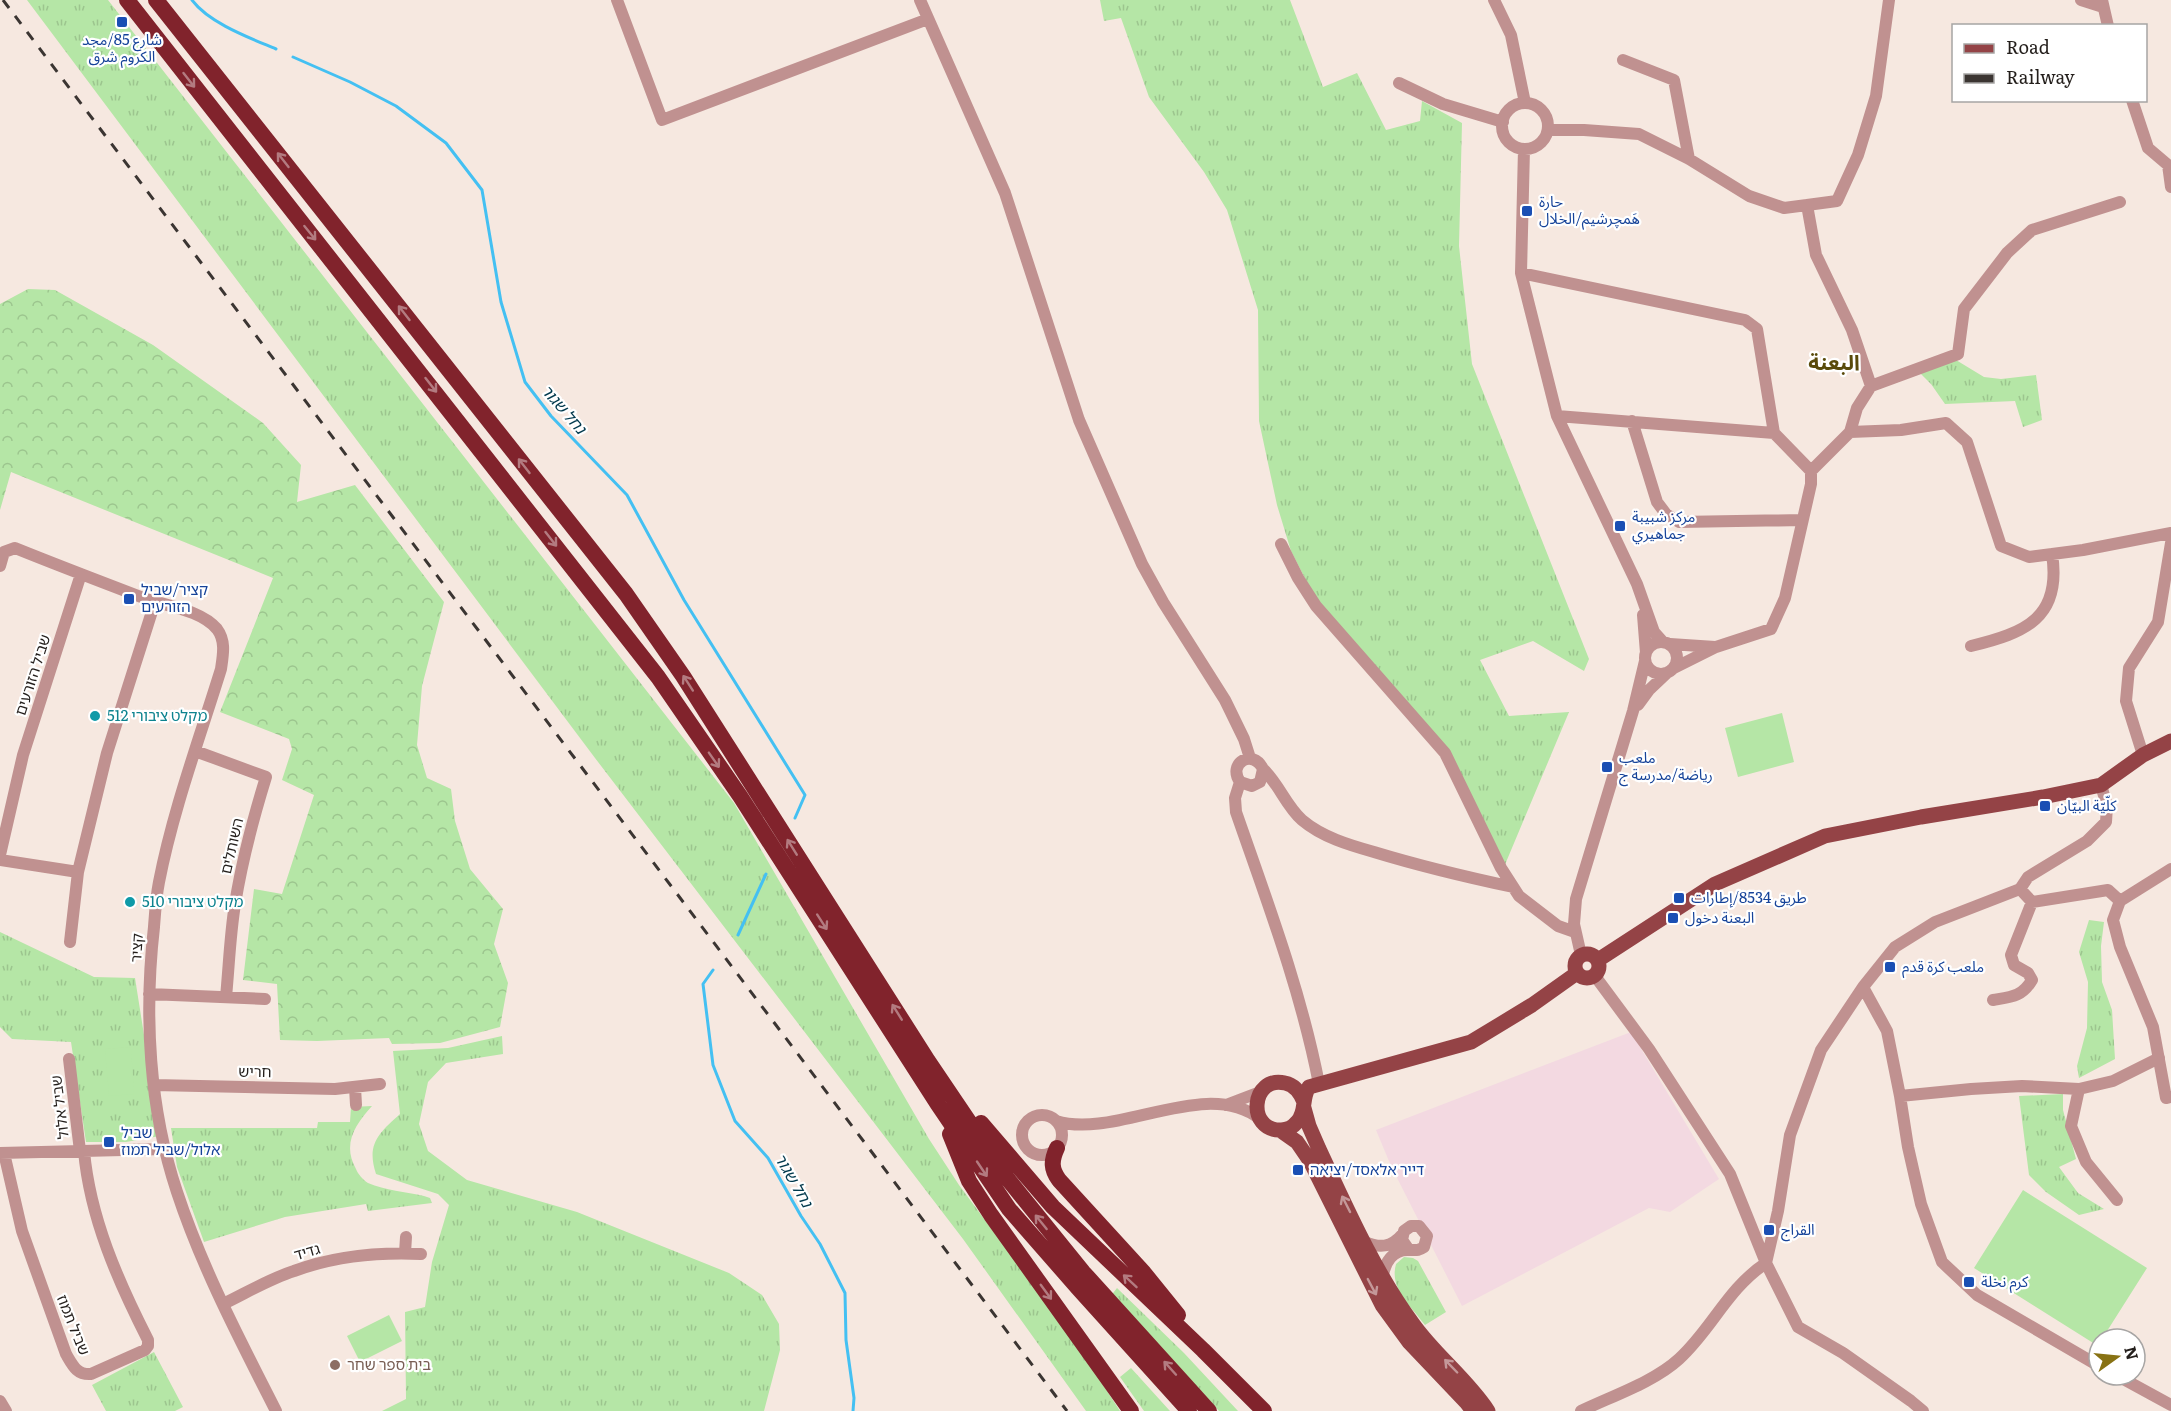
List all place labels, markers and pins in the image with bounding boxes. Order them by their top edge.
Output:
marker: شارع 85/مجد الكروم شرق [115,15,129,29]
place label: شارع 85/مجد الكروم شرق [82,27,162,68]
place label: حارة هَمچرشيم/الخلال [1539,189,1640,230]
marker: حارة هَمچرشيم/الخلال [1520,204,1534,218]
place label: مركز شبيبة جماهيري [1632,504,1695,545]
marker: مركز شبيبة جماهيري [1613,519,1627,533]
place label: קציר/שביל הזורעים [141,577,208,617]
marker: קציר/שביל הזורעים [122,592,136,606]
place label: מקלט ציבורי 512 [107,703,208,726]
marker: מקלט ציבורי 512 [88,709,102,723]
place label: ملعب رياضة/مدرسة ج [1619,745,1713,787]
marker: ملعب رياضة/مدرسة ج [1600,760,1614,774]
place label: كلّيّة البيّان [2057,793,2117,816]
marker: كلّيّة البيّان [2038,799,2052,813]
place label: طريق 8534/إطارات [1691,885,1807,908]
place label: מקלט ציבורי 510 [142,889,244,912]
marker: طريق 8534/إطارات [1672,891,1686,905]
marker: מקלט ציבורי 510 [123,895,137,909]
place label: البعنة دخول [1685,905,1754,928]
marker: البعنة دخول [1666,911,1680,925]
place label: ملعب كرة قدم [1902,954,1984,978]
marker: ملعب كرة قدم [1883,960,1897,974]
place label: שביל אלול/שביל תמוז [121,1120,221,1160]
marker: שביל אלול/שביל תמוז [102,1135,116,1149]
place label: דייר אלאסד/יציאה [1310,1157,1424,1180]
marker: דייר אלאסד/יציאה [1291,1163,1305,1177]
place label: القراج [1781,1217,1815,1242]
marker: القراج [1762,1223,1776,1237]
place label: كرم نخلة [1981,1269,2029,1293]
marker: كرم نخلة [1962,1275,1976,1289]
place label: בית ספר שחר [347,1352,431,1375]
marker: בית ספר שחר [328,1358,342,1372]

